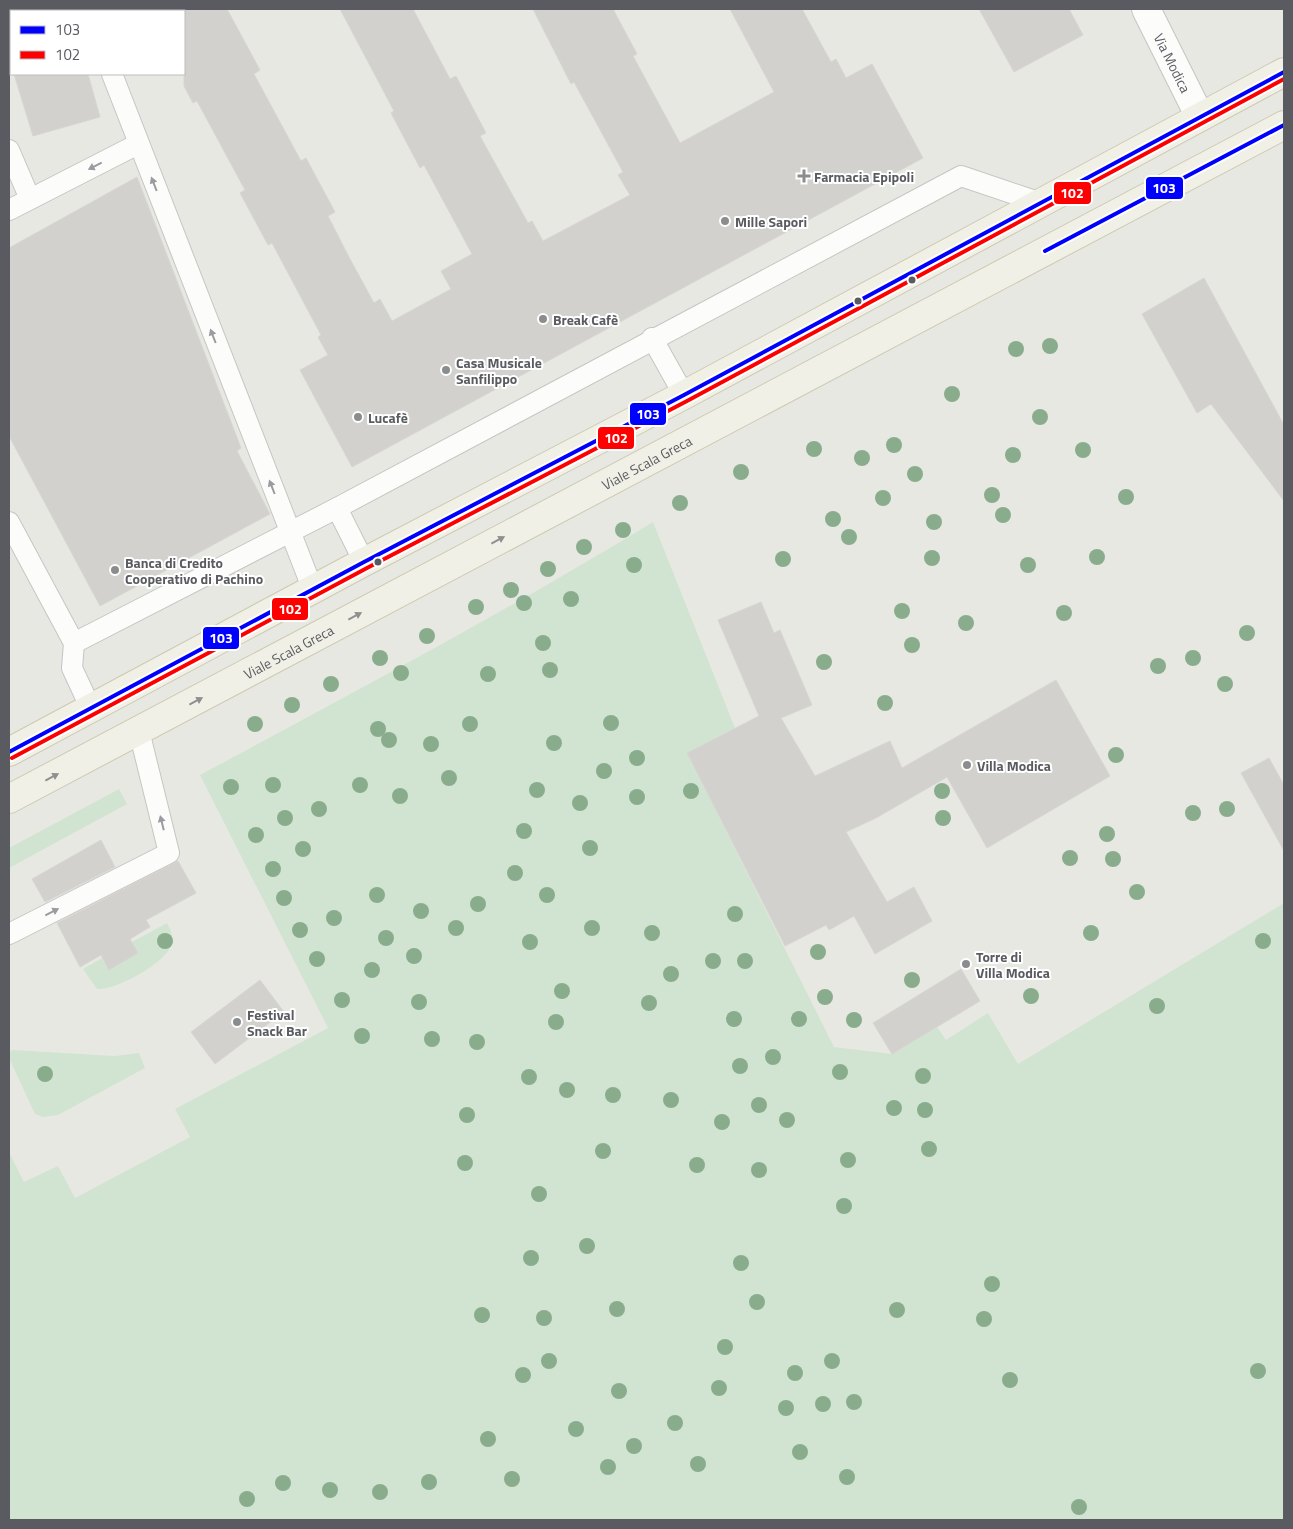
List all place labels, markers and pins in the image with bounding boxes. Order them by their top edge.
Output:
place label: Farmacia Epipoli [814,166,914,187]
marker: Farmacia Epipoli [798,170,810,182]
place label: Mille Sapori [735,211,807,232]
marker: Mille Sapori [719,215,731,227]
unlabelled marker [907,275,917,285]
unlabelled marker [853,296,863,306]
place label: Break Cafè [553,309,618,330]
marker: Break Cafè [537,313,549,325]
place label: Casa Musicale Sanfilippo [456,352,542,389]
marker: Casa Musicale Sanfilippo [440,364,452,376]
place label: Lucafè [368,407,408,428]
marker: Lucafè [352,411,364,423]
place label: Banca di Credito Cooperativo di Pachino [125,552,263,589]
unlabelled marker [373,557,383,567]
marker: Banca di Credito Cooperativo di Pachino [109,564,121,576]
place label: Villa Modica [977,755,1051,776]
marker: Villa Modica [961,759,973,771]
place label: Torre di Villa Modica [976,946,1050,983]
marker: Torre di Villa Modica [960,958,972,970]
place label: Festival Snack Bar [247,1004,307,1041]
marker: Festival Snack Bar [231,1016,243,1028]

